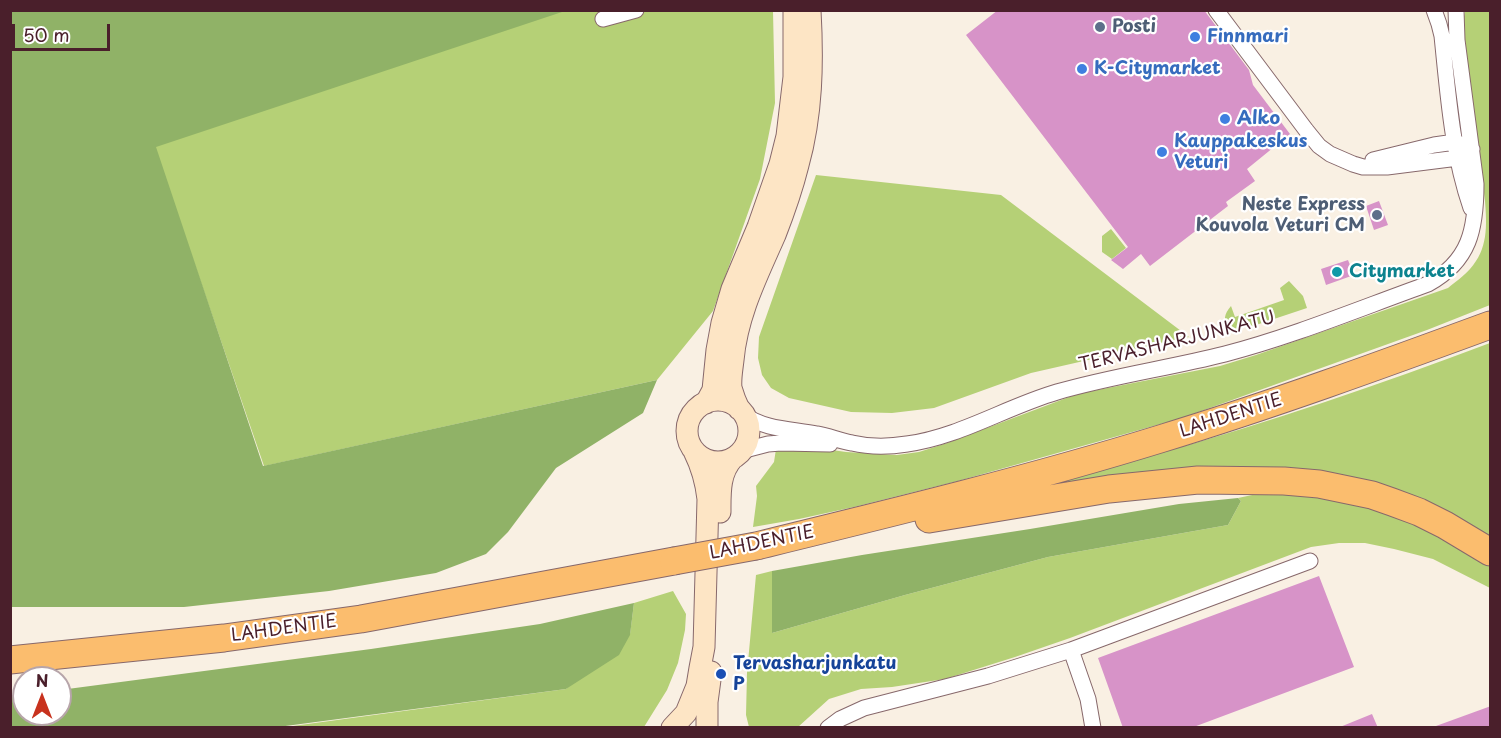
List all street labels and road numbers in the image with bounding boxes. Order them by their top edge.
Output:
street label: TERVASHARJUNKATU [1077,307,1277,377]
street label: LAHDENTIE [1177,389,1285,443]
street label: LAHDENTIE [708,521,816,565]
street label: LAHDENTIE [230,611,338,647]

